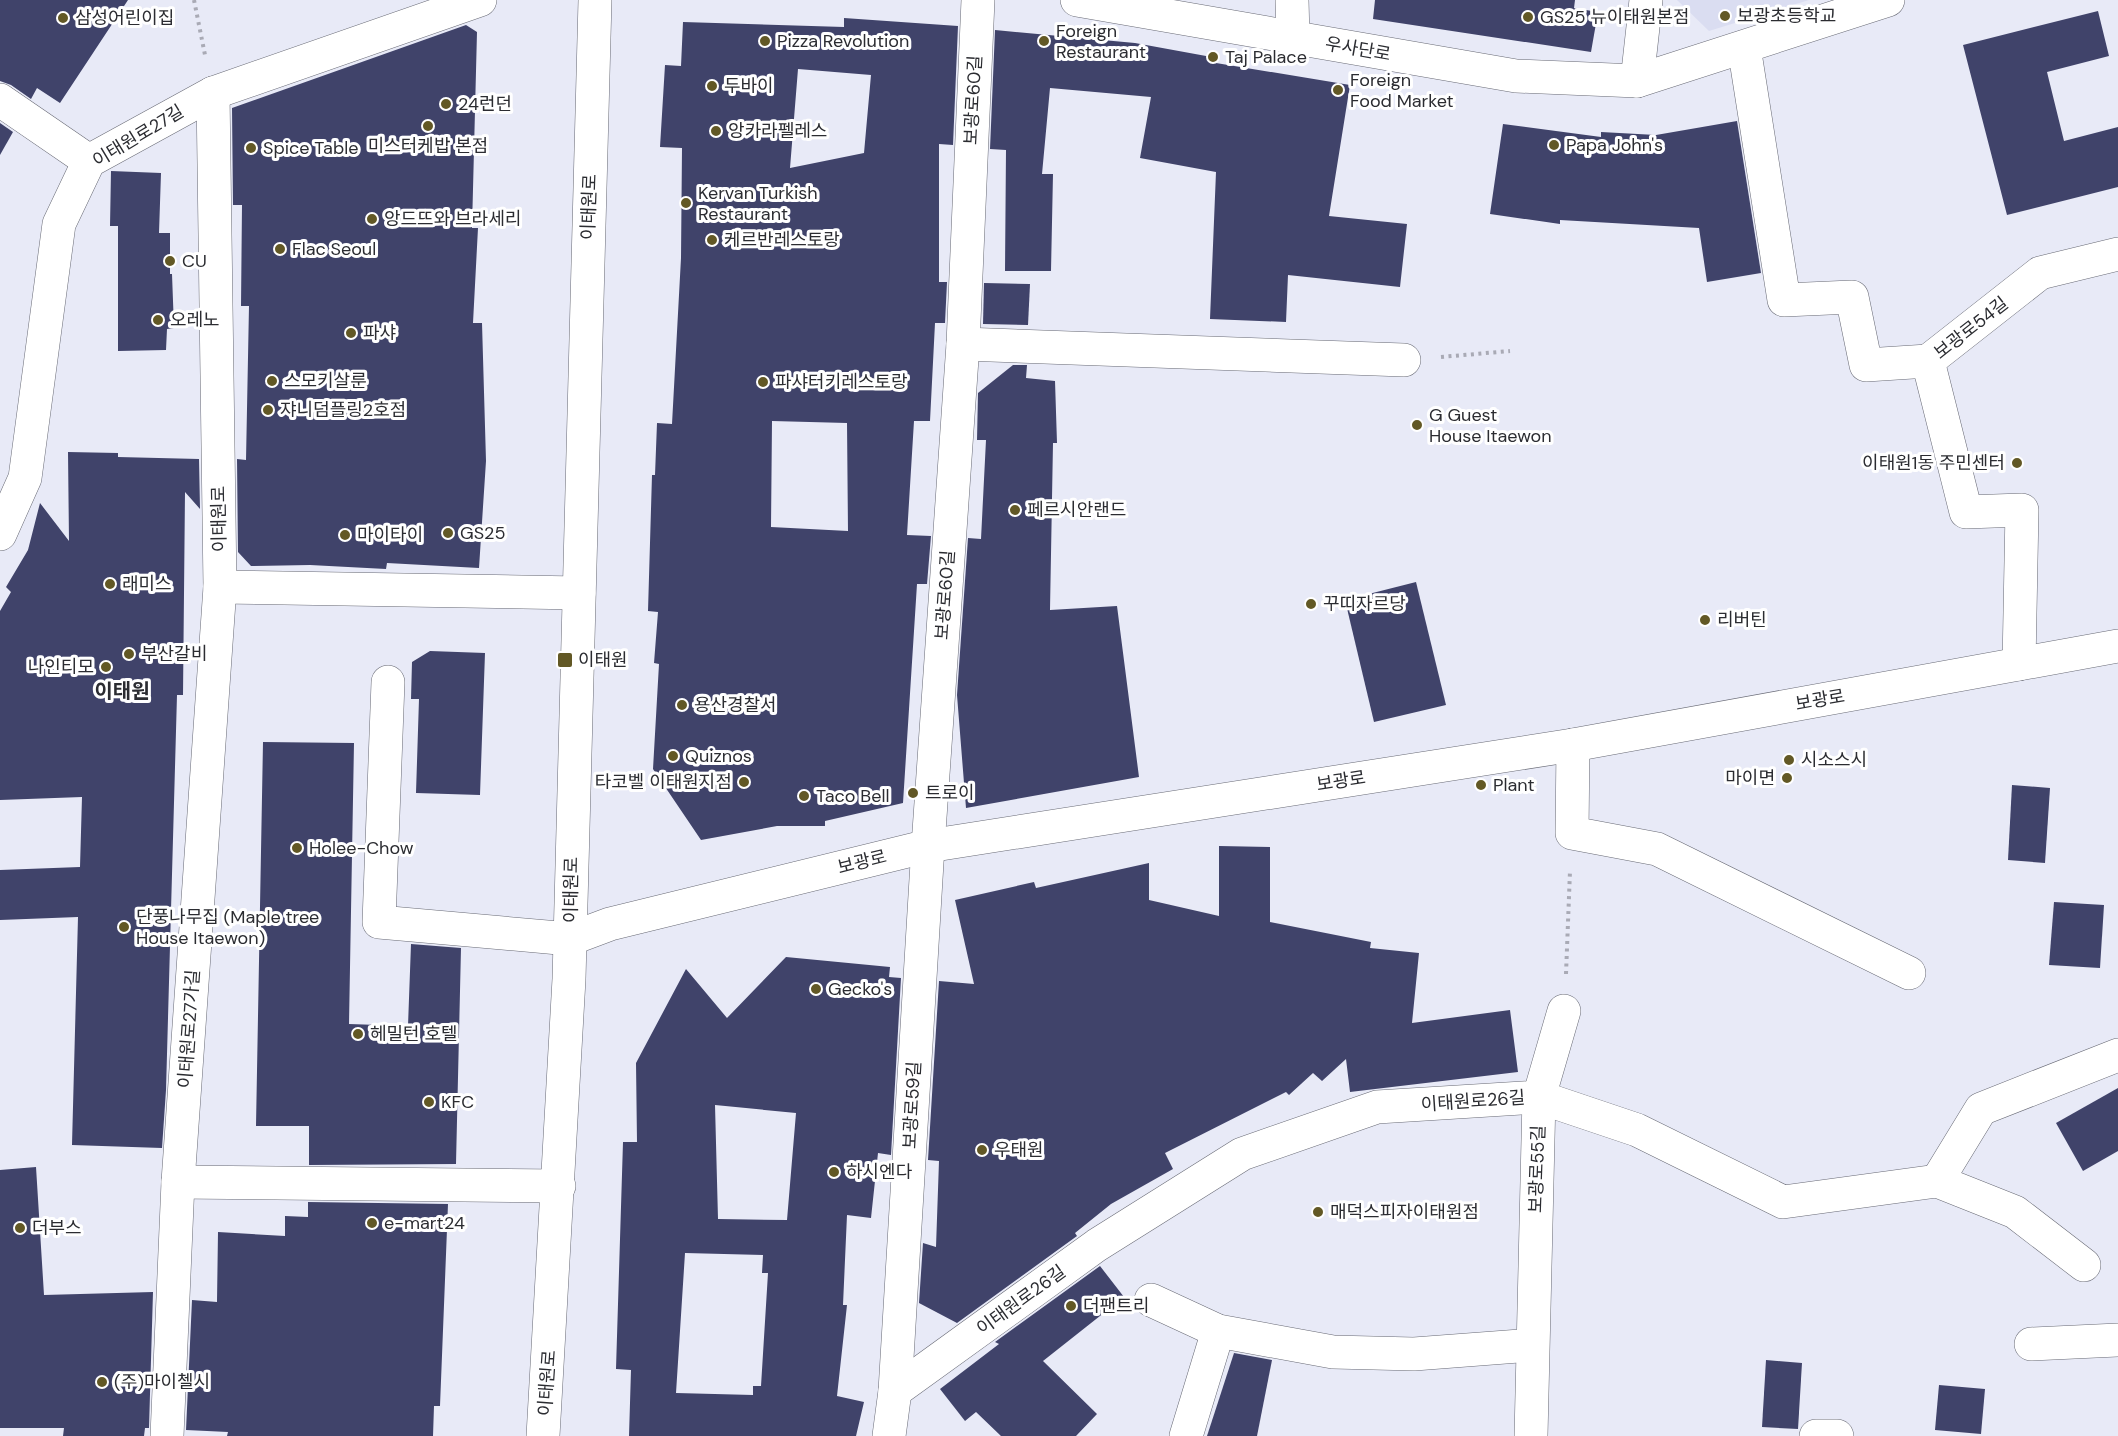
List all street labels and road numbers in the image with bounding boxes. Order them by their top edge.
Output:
street label: 우사단로 [1323,31,1393,67]
street label: 보광로60길 [959,55,987,145]
street label: 이태원로27길 [88,99,188,173]
street label: 이태원로 [576,173,602,241]
street label: 보광로54길 [1929,291,2013,365]
street label: 이태원로 [206,486,232,552]
street label: 보광로60길 [930,549,960,641]
street label: 보광로 [1793,684,1847,716]
street label: 보광로 [1315,765,1367,797]
street label: 보광로 [835,844,889,880]
street label: 이태원로 [558,857,584,923]
street label: 이태원로27가길 [173,969,205,1089]
street label: 보광로59길 [898,1060,926,1150]
street label: 이태원로26길 [1420,1085,1526,1117]
street label: 보광로55길 [1523,1125,1551,1213]
street label: 이태원로26길 [972,1260,1070,1340]
street label: 이태원로 [533,1349,561,1417]

